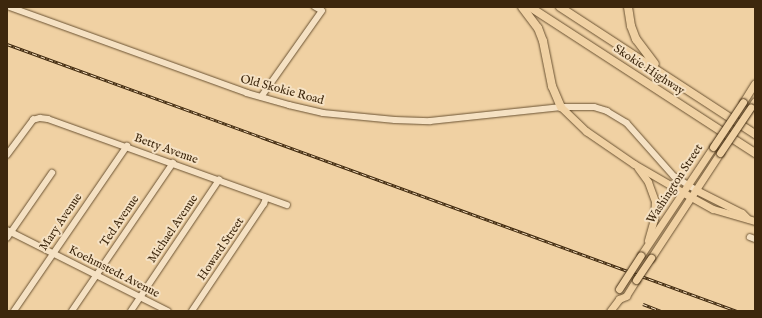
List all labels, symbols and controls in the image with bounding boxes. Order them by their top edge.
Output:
street label: Skokie Highway [611,42,687,98]
street label: Old Skokie Road [239,72,325,108]
street label: Betty Avenue [132,131,200,167]
street label: Washington Street [644,142,706,226]
street label: Mary Avenue [37,191,85,253]
street label: Michael Avenue [145,192,201,266]
street label: Ted Avenue [98,193,142,249]
street label: Howard Street [195,215,247,283]
street label: Koehmstedt Avenue [66,243,162,301]

